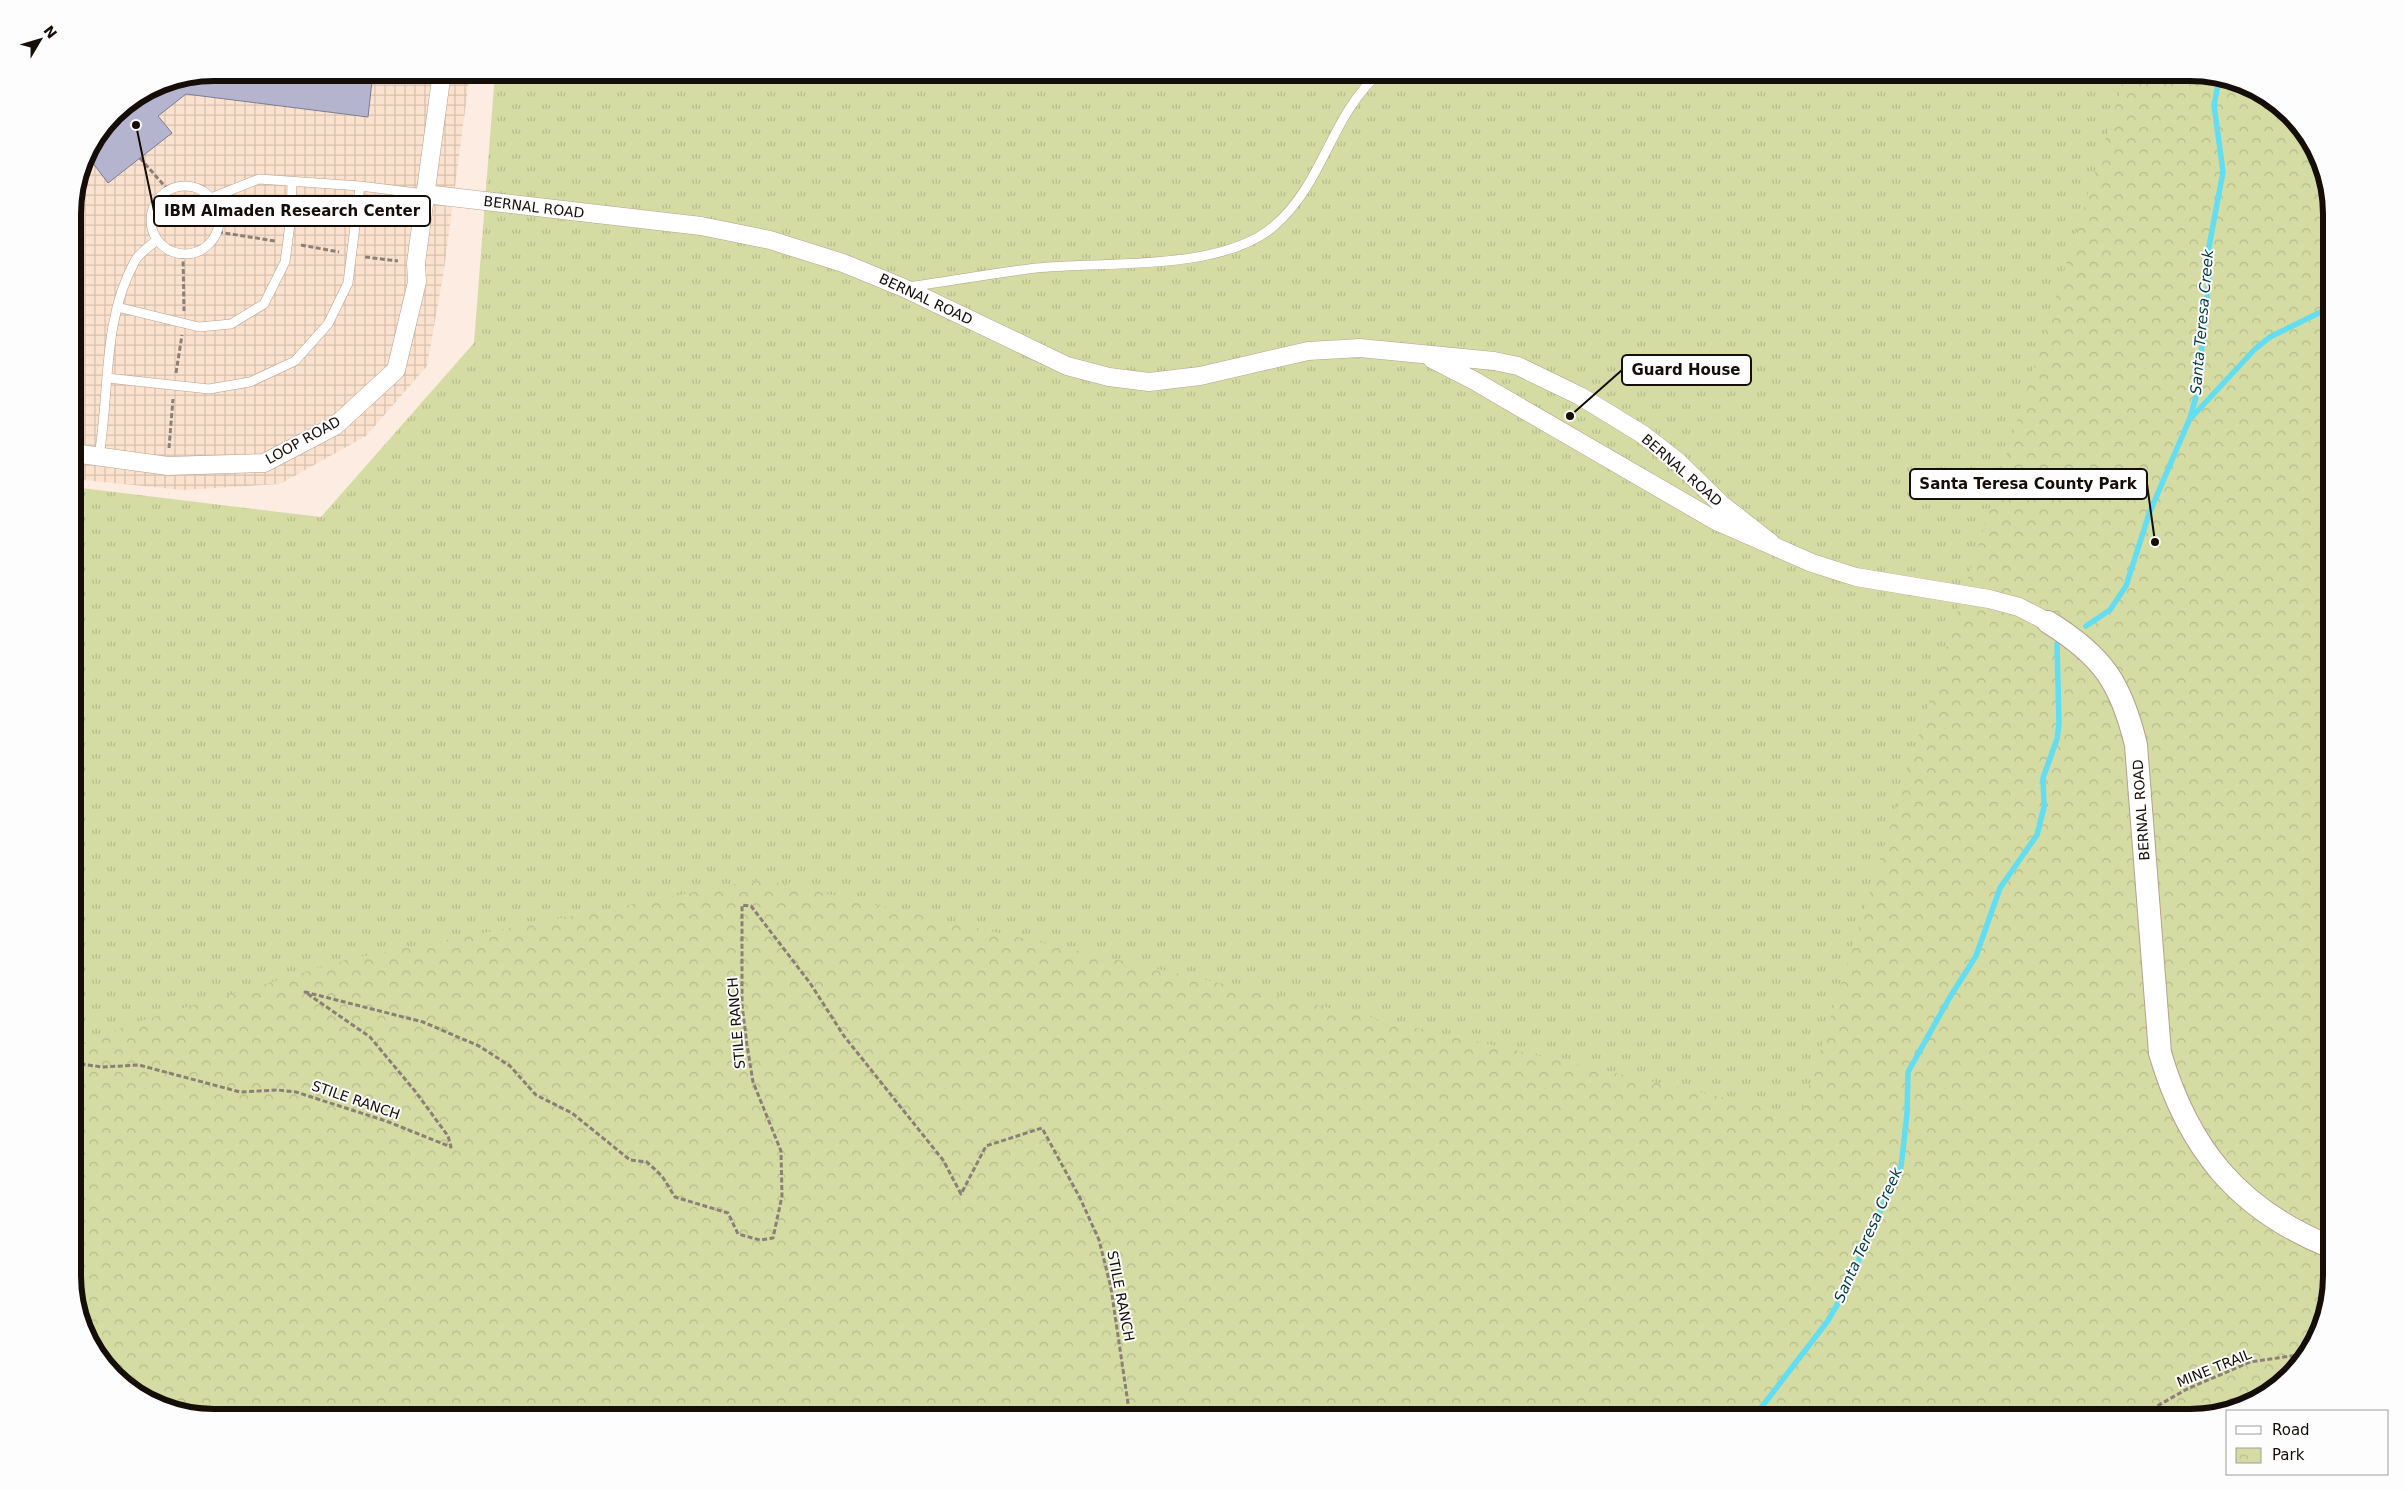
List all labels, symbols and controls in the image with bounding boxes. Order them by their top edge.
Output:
north arrow [15,15,65,65]
text: N [40,22,60,42]
street label: BERNAL ROAD [483,193,585,221]
callout: IBM Almaden Research Center [154,196,430,226]
text: IBM Almaden Research Center [164,202,421,220]
water label: Santa Teresa Creek [2187,247,2217,395]
street label: BERNAL ROAD [877,270,975,328]
callout: Guard House [1622,355,1751,385]
text: Guard House [1631,361,1741,379]
street label: LOOP ROAD [263,413,343,467]
street label: BERNAL ROAD [1639,431,1725,509]
callout: Santa Teresa County Park [1910,469,2147,499]
text: Santa Teresa County Park [1919,475,2138,493]
street label: BERNAL ROAD [2129,759,2153,861]
street label: STILE RANCH [724,976,748,1070]
street label: STILE RANCH [310,1077,402,1123]
water label: Santa Teresa Creek [1830,1164,1906,1305]
street label: STILE RANCH [1104,1249,1138,1343]
street label: MINE TRAIL [2174,1346,2254,1390]
legend [2226,1410,2389,1475]
text: Road [2272,1421,2310,1439]
text: Park [2272,1446,2305,1464]

